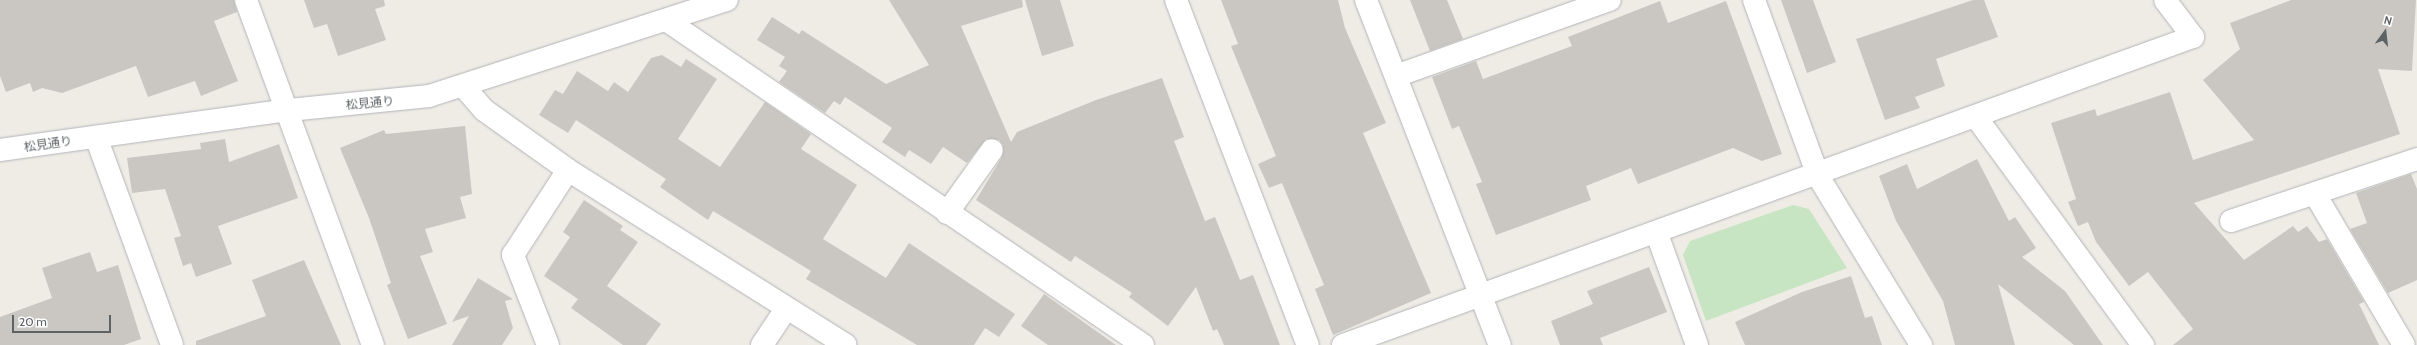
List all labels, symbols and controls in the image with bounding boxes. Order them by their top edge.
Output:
north arrow [2365,12,2405,52]
text: N [2383,13,2394,28]
street label: 松見通り [345,94,395,112]
street label: 松見通り [23,134,73,154]
scale bar [14,307,113,333]
text: 20 m [19,314,47,329]

